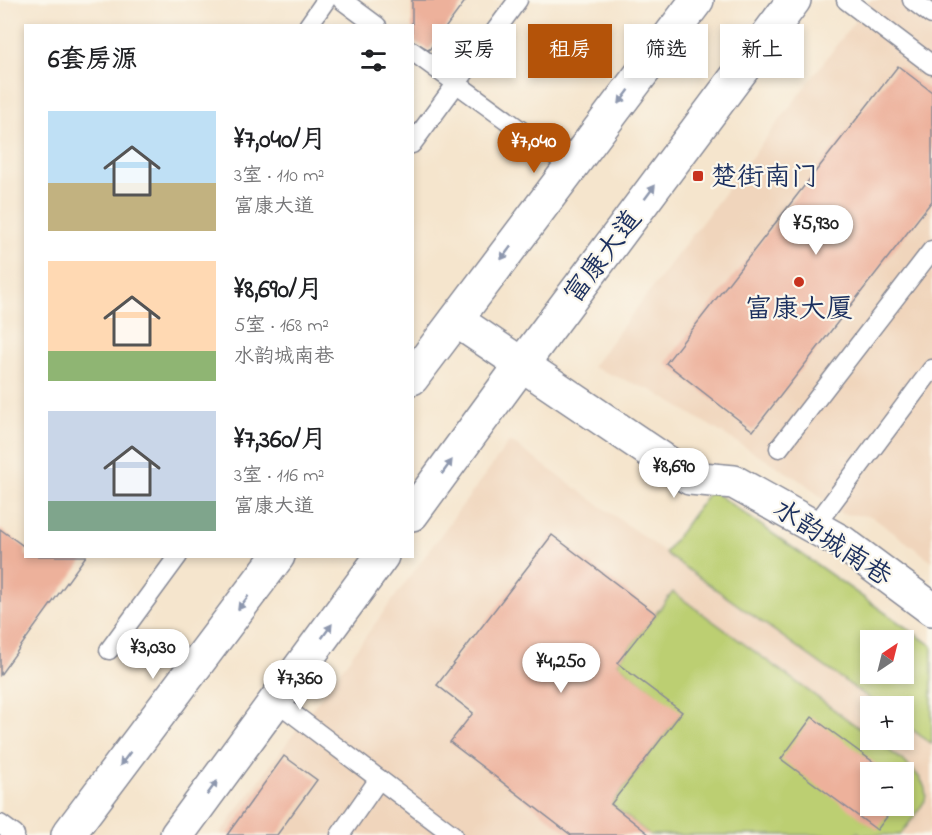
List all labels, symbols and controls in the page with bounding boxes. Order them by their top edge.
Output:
chip: 买房 [432,24,516,78]
chip: 租房 [528,24,612,78]
chip: 筛选 [624,24,708,78]
chip: 新上 [720,24,804,78]
text: 6套房源 [48,42,137,80]
icon: filters [357,44,390,77]
one-way arrow [617,89,630,105]
text: ¥7,040/月 [234,122,327,160]
pin: ¥7,040 [485,123,583,174]
text: ¥7,040 [512,128,557,157]
icon: home [96,135,168,207]
place label: 楚街南门 [710,159,818,198]
text: 3室 · 110 m² [234,162,324,191]
marker: 楚街南门 [691,169,705,183]
one-way arrow [644,184,656,199]
text: 富康大道 [234,193,314,222]
street label: 富康大道 [556,203,652,312]
pin: ¥5,930 [767,205,865,256]
text: ¥5,930 [793,210,839,239]
one-way arrow [500,245,513,261]
text: ¥8,690/月 [234,272,323,310]
marker: 富康大厦 [792,275,806,289]
icon: home [96,285,168,357]
place label: 富康大厦 [745,291,853,330]
text: 5室 · 168 m² [234,312,329,341]
text: 水韵城南巷 [234,343,334,372]
text: ¥7,360/月 [234,422,327,460]
icon: home [96,435,168,507]
pin: ¥8,690 [625,448,723,499]
text: ¥8,690 [653,453,695,482]
one-way arrow [441,459,453,475]
text: 3室 · 116 m² [234,462,325,491]
street label: 水韵城南巷 [764,491,899,597]
text: 富康大道 [234,493,314,522]
one-way arrow [237,596,249,611]
one-way arrow [321,623,333,638]
pin: ¥3,030 [104,629,202,680]
north arrow [860,630,914,684]
map controls [860,630,914,816]
text: ¥3,030 [130,634,176,663]
pin: ¥4,250 [512,643,610,694]
text: ¥4,250 [536,648,586,677]
pin: ¥7,360 [251,660,349,711]
text: ¥7,360 [277,665,323,694]
button: + [860,696,914,750]
one-way arrow [119,751,132,767]
button: − [860,762,914,816]
one-way arrow [206,780,218,796]

